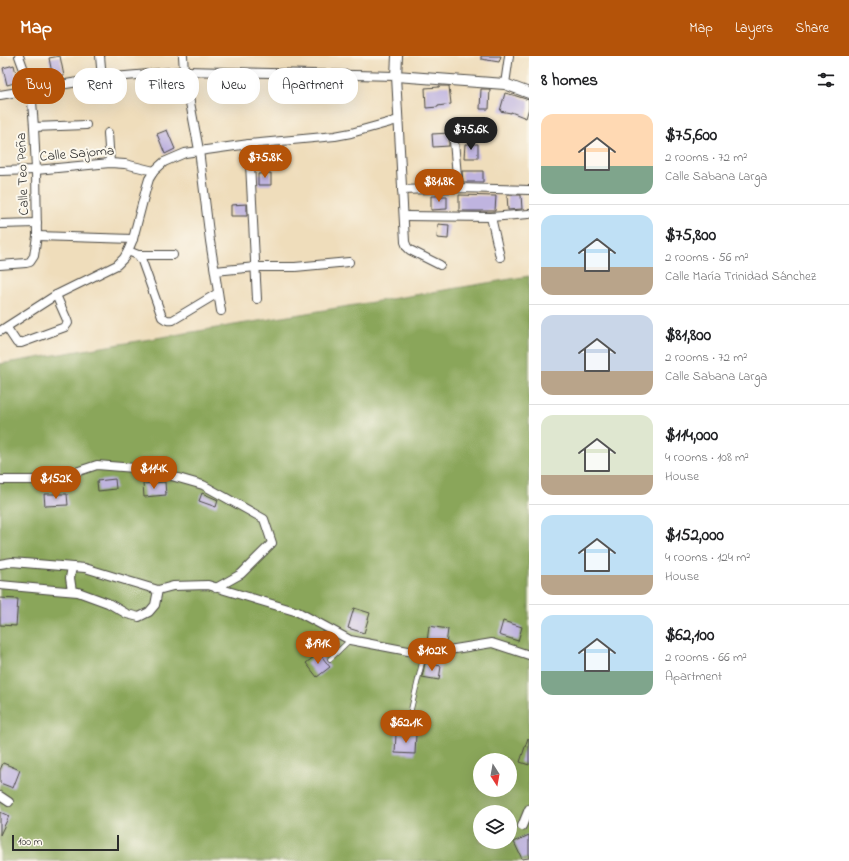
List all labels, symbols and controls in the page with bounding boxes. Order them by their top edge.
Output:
text: Map [20,15,52,42]
text: Map [689,18,713,39]
text: Layers [735,18,773,39]
text: Share [795,18,829,39]
chip: Buy [12,68,65,104]
chip: Rent [73,68,127,104]
chip: Filters [135,68,199,104]
chip: New [207,68,260,104]
chip: Apartment [268,68,358,104]
text: 8 homes [541,68,598,93]
icon: filters [815,69,837,91]
pin: $75.6K [438,117,504,151]
text: $75.6K [453,120,489,139]
text: $75,600 [665,123,717,148]
icon: home [573,130,621,178]
street label: Calle Teo Peña [11,132,35,216]
street label: Calle Sajoma [39,140,115,168]
pin: $75.8K [232,145,298,179]
text: $75.8K [248,148,282,167]
text: 2 rooms · 72 m² [665,148,747,167]
text: Calle Sabana Larga [665,167,767,186]
pin: $81.8K [406,169,472,203]
text: $81.8K [424,172,454,191]
text: $75,800 [665,223,716,248]
icon: home [573,231,621,279]
text: 2 rooms · 56 m² [665,248,749,267]
text: Calle María Trinidad Sánchez [665,267,816,286]
text: $81,800 [665,323,711,348]
icon: home [573,331,621,379]
text: 2 rooms · 72 m² [665,348,747,367]
text: Calle Sabana Larga [665,367,767,386]
text: $114,000 [665,423,718,448]
icon: home [573,431,621,479]
text: 4 rooms · 108 m² [665,448,749,467]
pin: $114K [126,456,182,490]
text: $114K [140,459,168,478]
pin: $152K [28,466,84,500]
text: House [665,467,699,486]
text: $152K [40,469,72,488]
text: $152,000 [665,523,724,548]
icon: home [573,531,621,579]
text: 4 rooms · 124 m² [665,548,750,567]
text: House [665,567,699,586]
text: $62,100 [665,623,714,648]
pin: $191K [290,631,346,665]
icon: home [573,631,621,679]
text: $191K [305,634,331,653]
pin: $102K [404,638,460,672]
text: $102K [417,641,447,660]
text: 2 rooms · 66 m² [665,648,747,667]
text: Apartment [665,667,722,686]
pin: $62.1K [373,710,439,744]
text: $62.1K [389,713,423,732]
north arrow [473,753,517,797]
map controls [473,753,517,849]
button: layers [473,805,517,849]
scale bar [12,833,119,852]
text: 100 m [18,834,42,850]

